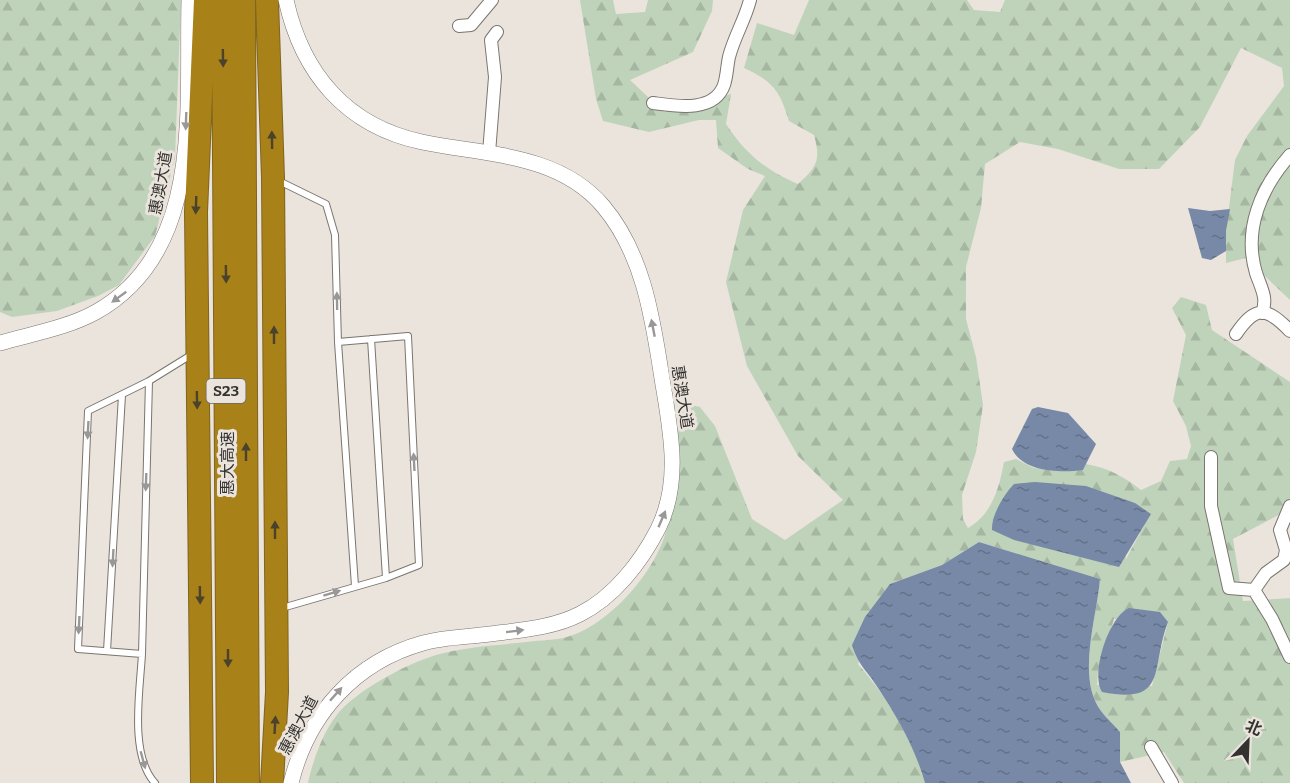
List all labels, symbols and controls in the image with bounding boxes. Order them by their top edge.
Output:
one-way arrow [219,49,228,68]
one-way arrow [181,112,190,131]
one-way arrow [267,130,277,149]
street label: 惠澳大道 [146,150,175,216]
one-way arrow [192,196,201,215]
one-way arrow [221,265,231,284]
one-way arrow [112,291,128,303]
one-way arrow [332,291,342,310]
one-way arrow [648,318,657,337]
one-way arrow [269,325,279,344]
street label: 惠澳大道 [668,364,697,430]
road number: S23 [206,379,246,403]
one-way arrow [192,391,202,410]
one-way arrow [83,420,92,439]
street label: 惠大高速 [218,431,237,495]
one-way arrow [241,442,251,461]
one-way arrow [409,452,418,471]
one-way arrow [142,472,151,491]
one-way arrow [657,510,667,528]
one-way arrow [271,520,280,539]
one-way arrow [108,548,117,567]
one-way arrow [195,586,205,605]
one-way arrow [323,588,341,597]
one-way arrow [74,615,83,634]
one-way arrow [505,626,524,635]
one-way arrow [223,649,233,668]
one-way arrow [329,687,343,702]
street label: 惠澳大道 [275,693,322,758]
north arrow [1218,711,1278,771]
one-way arrow [271,715,280,734]
text: 北 [1243,716,1265,740]
one-way arrow [139,751,148,769]

